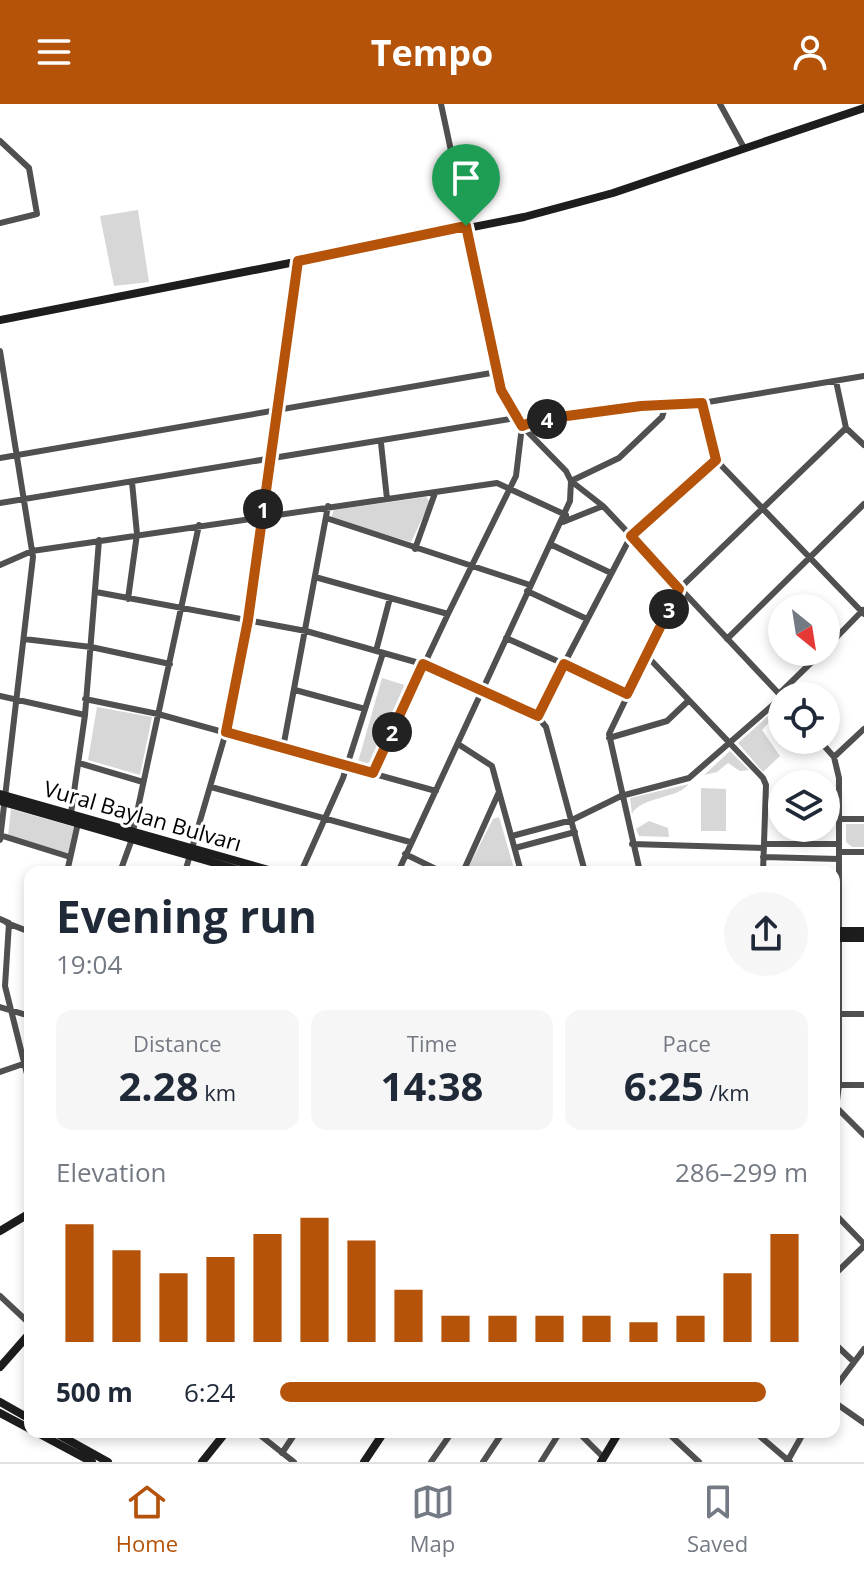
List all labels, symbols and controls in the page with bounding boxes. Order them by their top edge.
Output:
text: Tempo [371,28,493,77]
icon: menu [32,30,76,74]
icon: person [788,30,832,74]
pin [432,144,500,226]
icon: arrive [444,156,488,200]
pin: 4 [527,399,567,439]
text: 4 [541,404,553,434]
pin: 1 [243,489,283,529]
text: 1 [257,494,269,524]
pin: 3 [649,589,689,629]
text: 3 [663,594,675,624]
north arrow [768,594,840,666]
map controls [768,594,840,842]
button: locate [768,682,840,754]
pin: 2 [372,712,412,752]
text: 2 [386,717,398,747]
button: layers [768,770,840,842]
street label: Vural Baylan Bulvarı [41,772,245,858]
text: Evening run [56,886,317,946]
button: share [724,892,808,976]
text: 19:04 [56,946,122,982]
text: Distance [133,1028,222,1058]
text: Time [407,1028,457,1058]
text: Pace [662,1028,711,1058]
text: 2.28 [118,1058,199,1113]
text: 14:38 [381,1058,483,1113]
text: 6:25 [624,1058,704,1113]
text: km [199,1077,236,1107]
text: /km [704,1077,750,1107]
text: Elevation [56,1154,166,1190]
text: 286–299 m [675,1154,808,1190]
text: 500 m [56,1374,133,1410]
text: 6:24 [184,1374,235,1410]
tab: Home [116,1480,178,1558]
tab: Map [410,1480,455,1558]
tab: Saved [687,1480,748,1558]

